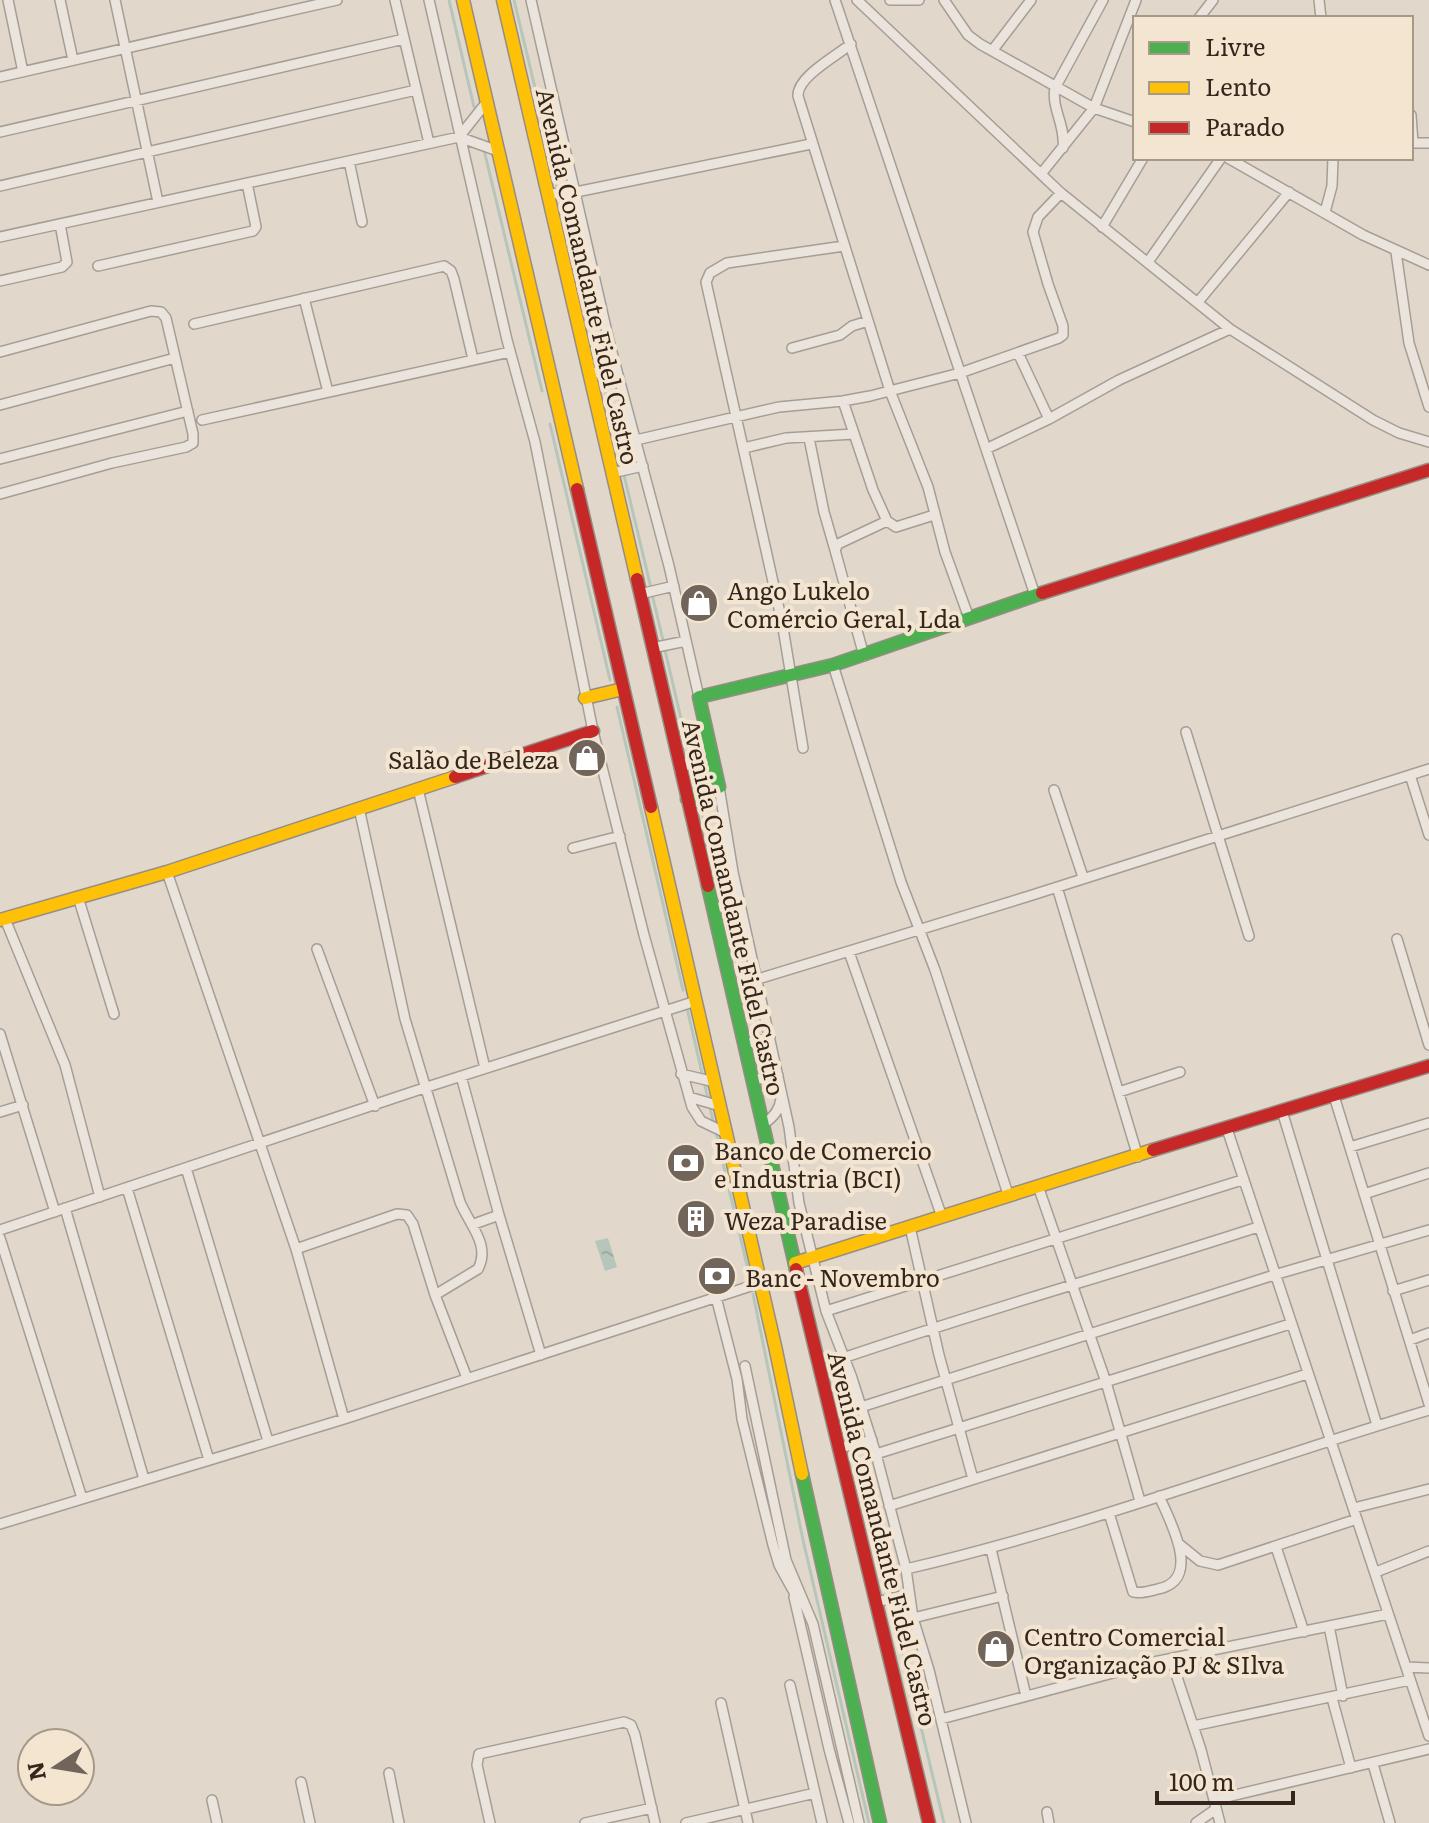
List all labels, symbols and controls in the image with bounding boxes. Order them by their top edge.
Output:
legend [1133,16,1413,160]
text: Livre [1205,28,1265,63]
text: Lento [1205,68,1271,103]
street label: Avenida Comandante Fidel Castro [529,84,649,468]
text: Parado [1205,108,1285,143]
place label: Ango Lukelo Comércio Geral, Lda [727,572,961,635]
shop icon: Ango Lukelo Comércio Geral, Lda [678,582,720,624]
street label: Avenida Comandante Fidel Castro [675,715,795,1099]
shop icon: Salão de Beleza [566,737,608,779]
place label: Salão de Beleza [388,741,559,776]
place label: Banco de Comercio e Industria (BCI) [714,1132,932,1195]
bank icon: Banco de Comercio e Industria (BCI) [665,1142,707,1184]
building icon: Weza Paradise [675,1198,717,1240]
place label: Weza Paradise [724,1202,887,1237]
bank icon: Banc - Novembro [696,1255,738,1297]
place label: Banc - Novembro [745,1259,940,1294]
street label: Avenida Comandante Fidel Castro [820,1347,948,1729]
place label: Centro Comercial Organização PJ & SIlva [1024,1618,1284,1681]
shop icon: Centro Comercial Organização PJ & SIlva [975,1628,1017,1670]
north arrow [16,1727,96,1807]
scale bar [1157,1755,1293,1805]
text: N [17,1759,53,1784]
text: 100 m [1169,1763,1235,1798]

